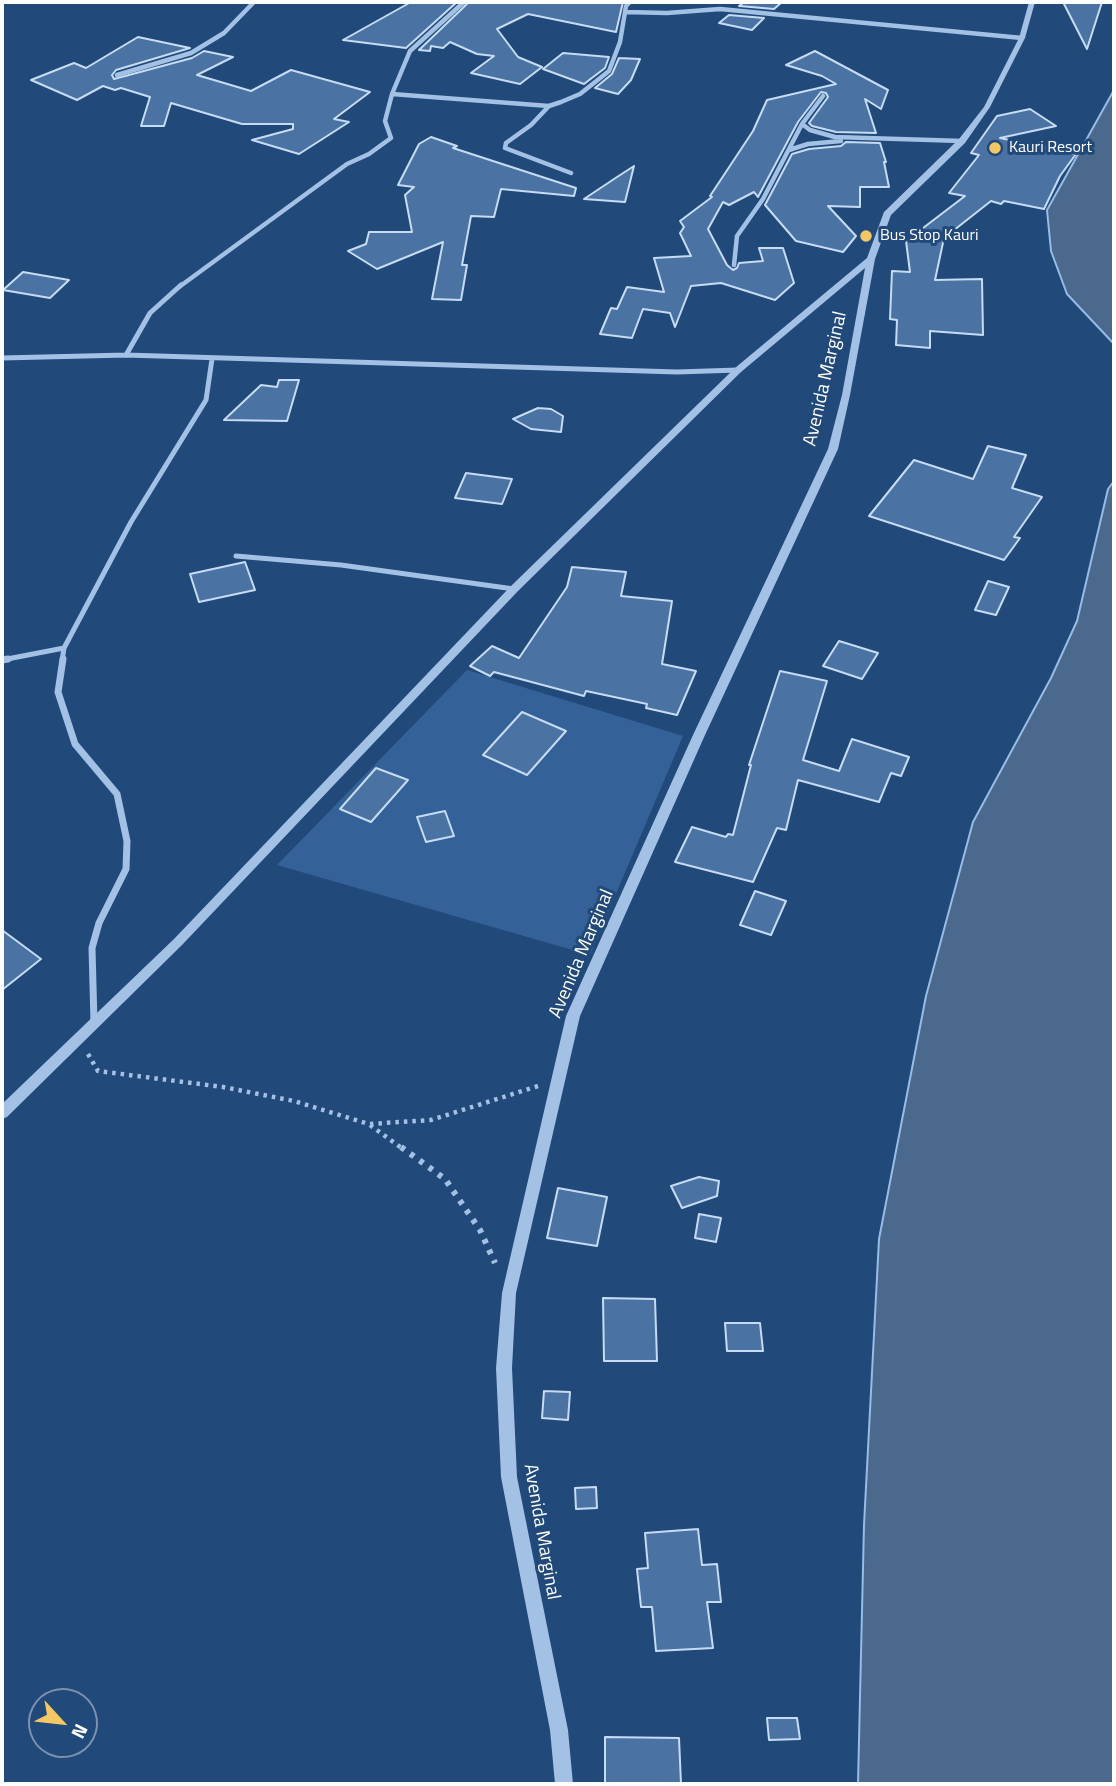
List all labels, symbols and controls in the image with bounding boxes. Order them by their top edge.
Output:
place label: Kauri Resort [1009,138,1092,158]
marker: Kauri Resort [987,140,1003,156]
place label: Bus Stop Kauri [880,226,979,246]
marker: Bus Stop Kauri [858,228,874,244]
street label: Avenida Marginal [799,309,853,449]
street label: Avenida Marginal [545,886,619,1022]
street label: Avenida Marginal [518,1462,564,1602]
north arrow [28,1688,98,1758]
text: N [64,1719,96,1744]

